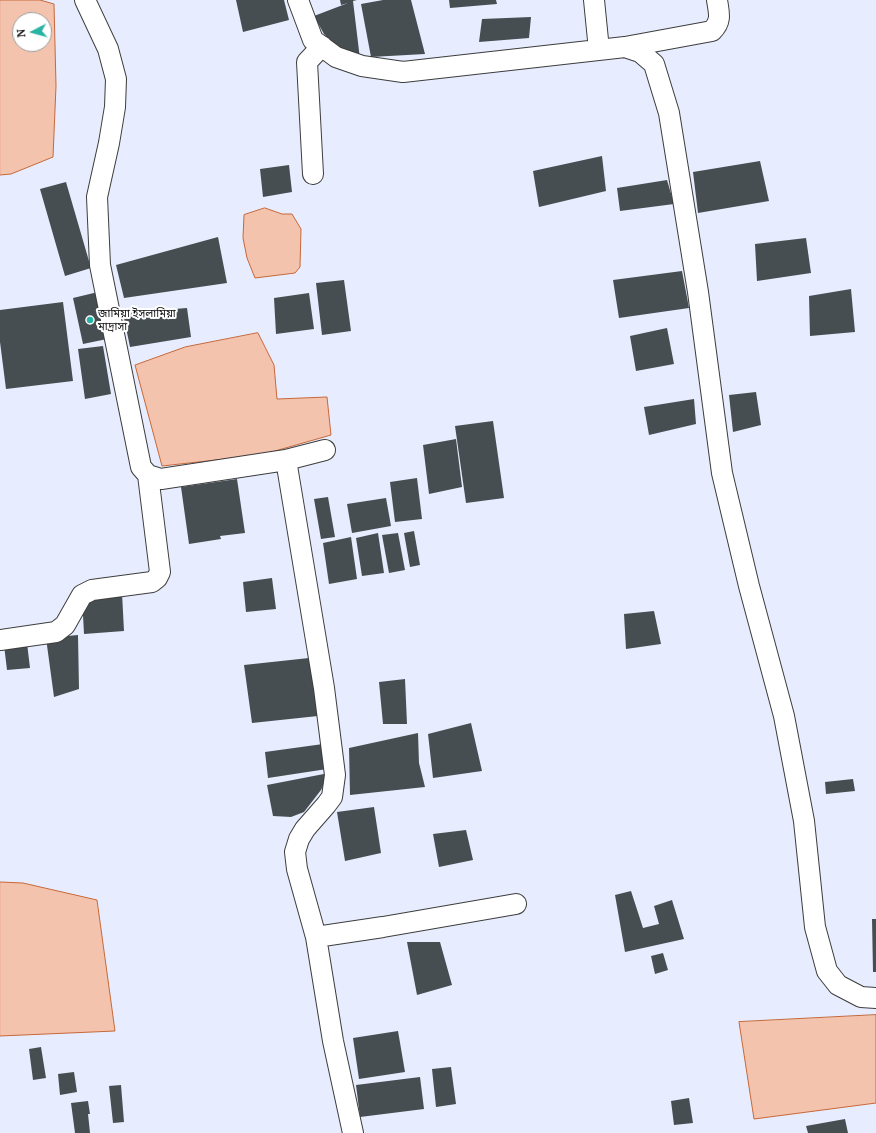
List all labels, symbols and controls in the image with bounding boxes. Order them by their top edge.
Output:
north arrow [12,12,52,52]
text: N [14,28,28,38]
place label: জামিয়া ইসলামিয়া মাদ্রাসা [98,307,176,333]
marker: জামিয়া ইসলামিয়া মাদ্রাসা [85,315,95,325]

